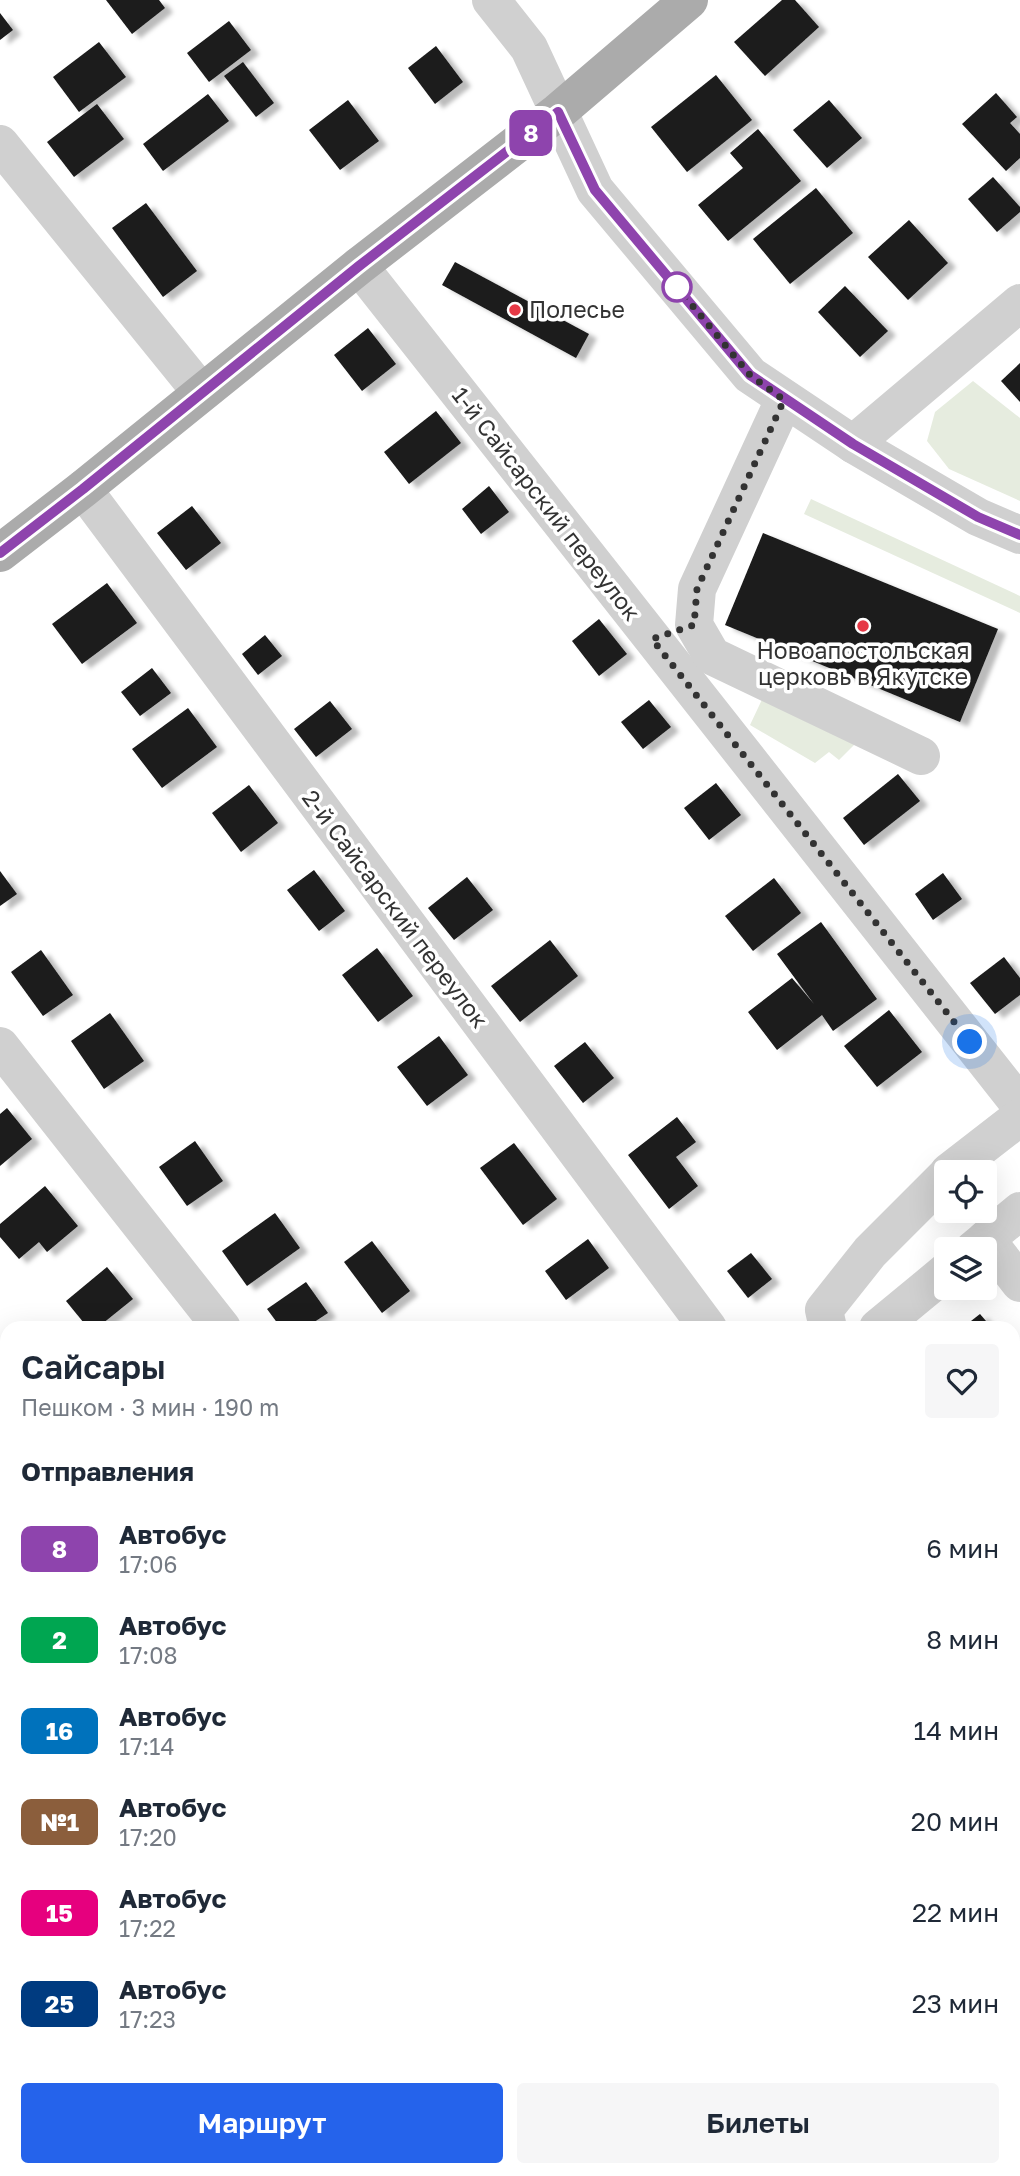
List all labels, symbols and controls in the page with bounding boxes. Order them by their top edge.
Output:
line badge: 8 [508,110,554,156]
text: 8 [523,118,539,147]
unlabelled marker [662,272,692,302]
place label: Полесье [529,295,625,323]
marker: Полесье [507,302,523,318]
street label: 1-й Сайсарский переулок [447,381,647,626]
marker: Новоапостольская церковь в Якутске [855,618,871,634]
place label: Новоапостольская церковь в Якутске [756,636,970,690]
street label: 2-й Сайсарский переулок [297,784,494,1033]
your location [952,1024,987,1059]
map controls [934,1160,997,1300]
button: locate [934,1160,997,1223]
button: layers [934,1237,997,1300]
button: heart [925,1344,999,1418]
text: Сайсары [21,1347,166,1386]
text: Пешком · 3 мин · 190 m [21,1393,279,1421]
text: Отправления [21,1456,194,1487]
text: Автобус [119,1519,226,1550]
text: 6 мин [926,1533,999,1564]
text: 8 [52,1534,67,1563]
text: 17:06 [119,1550,177,1578]
text: Автобус [119,1610,226,1641]
text: 8 мин [926,1624,999,1655]
text: 2 [52,1625,67,1654]
text: 17:08 [119,1641,178,1669]
text: Автобус [119,1701,226,1732]
text: 14 мин [914,1715,999,1746]
text: 16 [46,1716,73,1745]
text: 17:14 [119,1732,174,1760]
text: Автобус [119,1792,226,1823]
text: 20 мин [911,1806,999,1837]
text: №1 [40,1807,79,1836]
text: 17:20 [119,1823,177,1851]
text: Автобус [119,1883,226,1914]
text: 22 мин [912,1897,999,1928]
text: 15 [46,1898,73,1927]
text: 17:22 [119,1914,176,1942]
text: Автобус [119,1974,226,2005]
text: 23 мин [912,1988,999,2019]
text: 25 [45,1989,74,2018]
text: 17:23 [119,2005,176,2033]
button: Маршрут [21,2083,503,2163]
button: Билеты [517,2083,999,2163]

